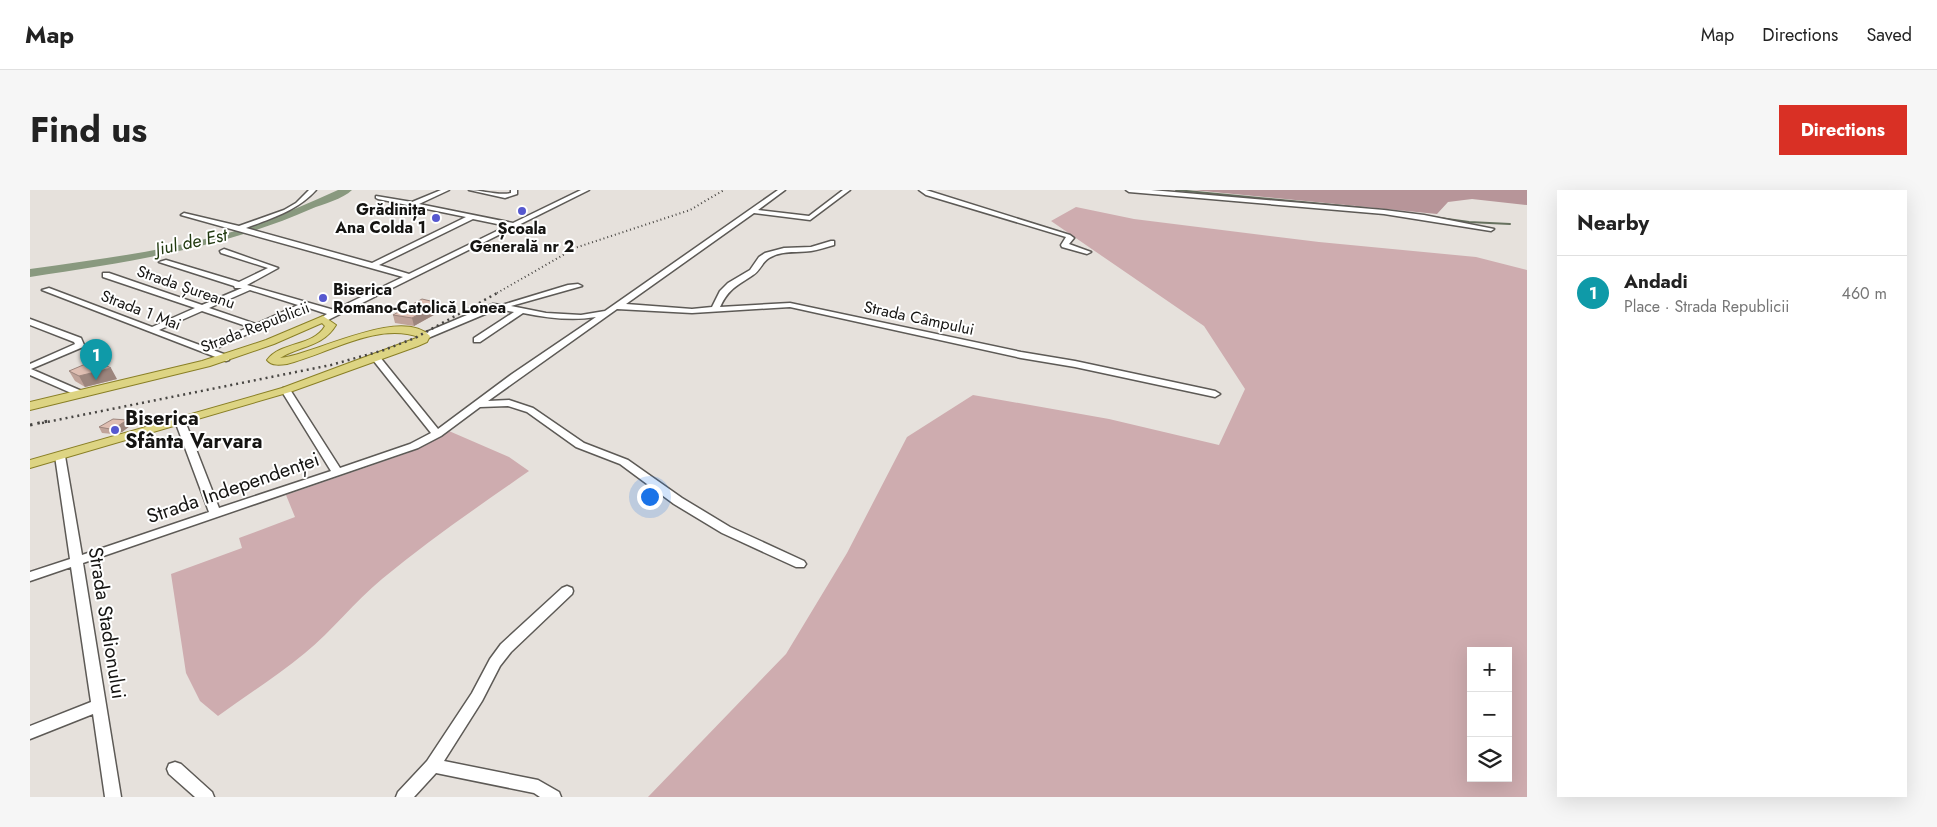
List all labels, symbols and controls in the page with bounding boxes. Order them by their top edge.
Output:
text: Map [25,17,74,52]
text: Map [1701,22,1734,48]
text: Directions [1762,22,1838,48]
text: Saved [1866,22,1912,48]
text: Find us [30,105,147,155]
button: Directions [1779,105,1907,155]
place label: Grădinița Ana Colda 1 [334,198,426,239]
marker: Școala Generală nr 2 [516,205,528,217]
text: Nearby [1577,208,1649,238]
marker: Grădinița Ana Colda 1 [430,212,442,224]
place label: Școala Generală nr 2 [470,217,574,258]
water label: Jiul de Est [150,221,231,263]
street label: Strada Șureanu [134,259,238,315]
text: Andadi [1624,268,1688,295]
place label: Biserica Romano-Catolică Lonea [333,278,506,319]
text: 1 [1589,282,1597,305]
text: 460 m [1842,282,1887,305]
street label: Strada 1 Mai [98,284,184,336]
marker: Biserica Romano-Catolică Lonea [317,292,329,304]
street label: Strada Câmpului [862,295,976,341]
text: Place · Strada Republicii [1624,295,1790,318]
street label: Strada Republicii [197,296,313,358]
pin: 1 [80,339,112,380]
place label: Biserica Sfânta Varvara [125,404,263,456]
marker: Biserica Sfânta Varvara [109,424,121,436]
street label: Strada Independenței [143,445,323,531]
your location [637,484,663,510]
street label: Strada Stadionului [81,545,133,701]
map controls [1467,647,1512,782]
button: + [1467,647,1512,692]
button: − [1467,692,1512,737]
button: layers [1467,737,1512,782]

